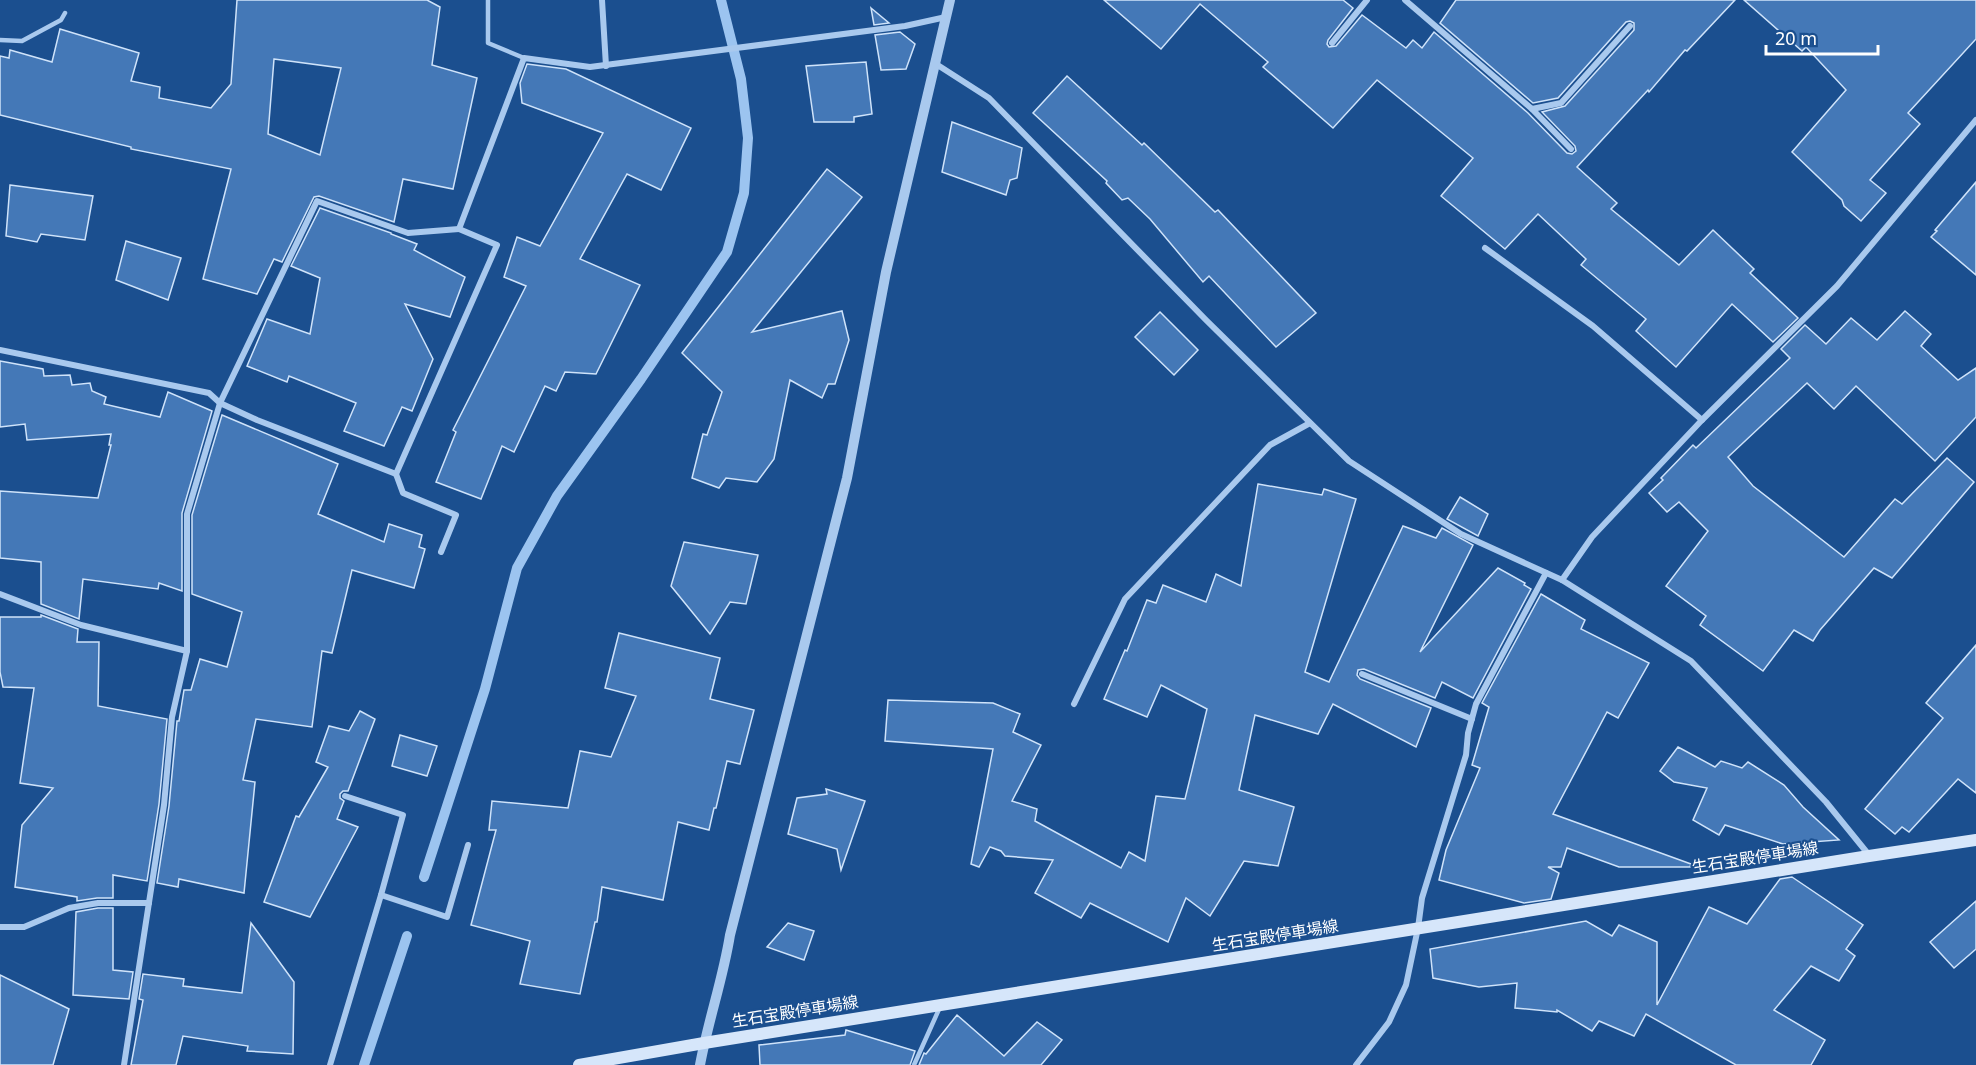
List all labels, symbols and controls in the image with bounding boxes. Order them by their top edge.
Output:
scale bar [1766,18,1878,56]
text: 20 m [1775,26,1817,50]
street label: 生石宝殿停車場線 [1690,836,1820,878]
street label: 生石宝殿停車場線 [1210,914,1340,956]
street label: 生石宝殿停車場線 [730,990,860,1032]

